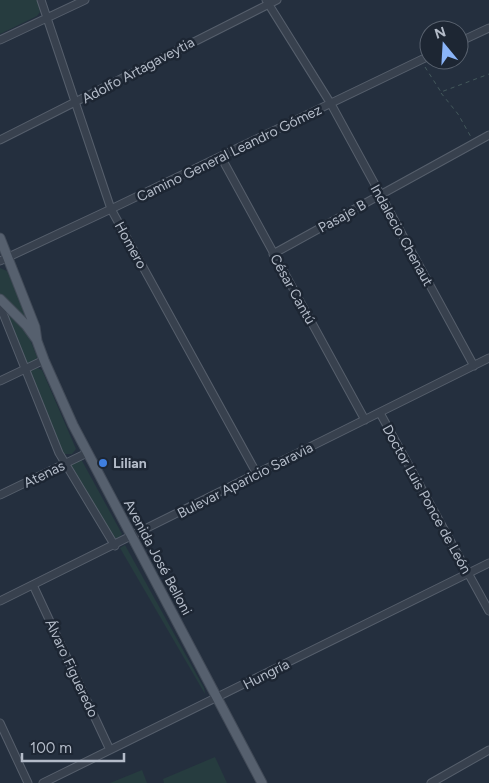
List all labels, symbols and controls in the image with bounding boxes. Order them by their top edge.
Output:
north arrow [419,20,469,70]
text: N [432,23,448,43]
street label: Adolfo Artagaveytia [79,34,197,107]
street label: Camino General Leandro Gómez [134,101,325,206]
street label: Indalecio Chenaut [367,181,437,289]
street label: Pasaje B [315,196,369,237]
street label: Homero [111,219,150,272]
street label: César Cantú [266,251,319,327]
street label: Doctor Luis Ponce de León [378,422,475,577]
street label: Bulevar Aparicio Saravia [175,439,316,522]
place label: Lilian [113,455,147,472]
street label: Atenas [21,457,68,492]
marker: Lilian [97,457,109,469]
street label: Avenida José Belloni [120,497,195,618]
street label: Álvaro Figueredo [41,616,102,720]
street label: Hungría [240,656,292,693]
scale bar [22,730,125,762]
text: 100 m [30,739,72,757]

